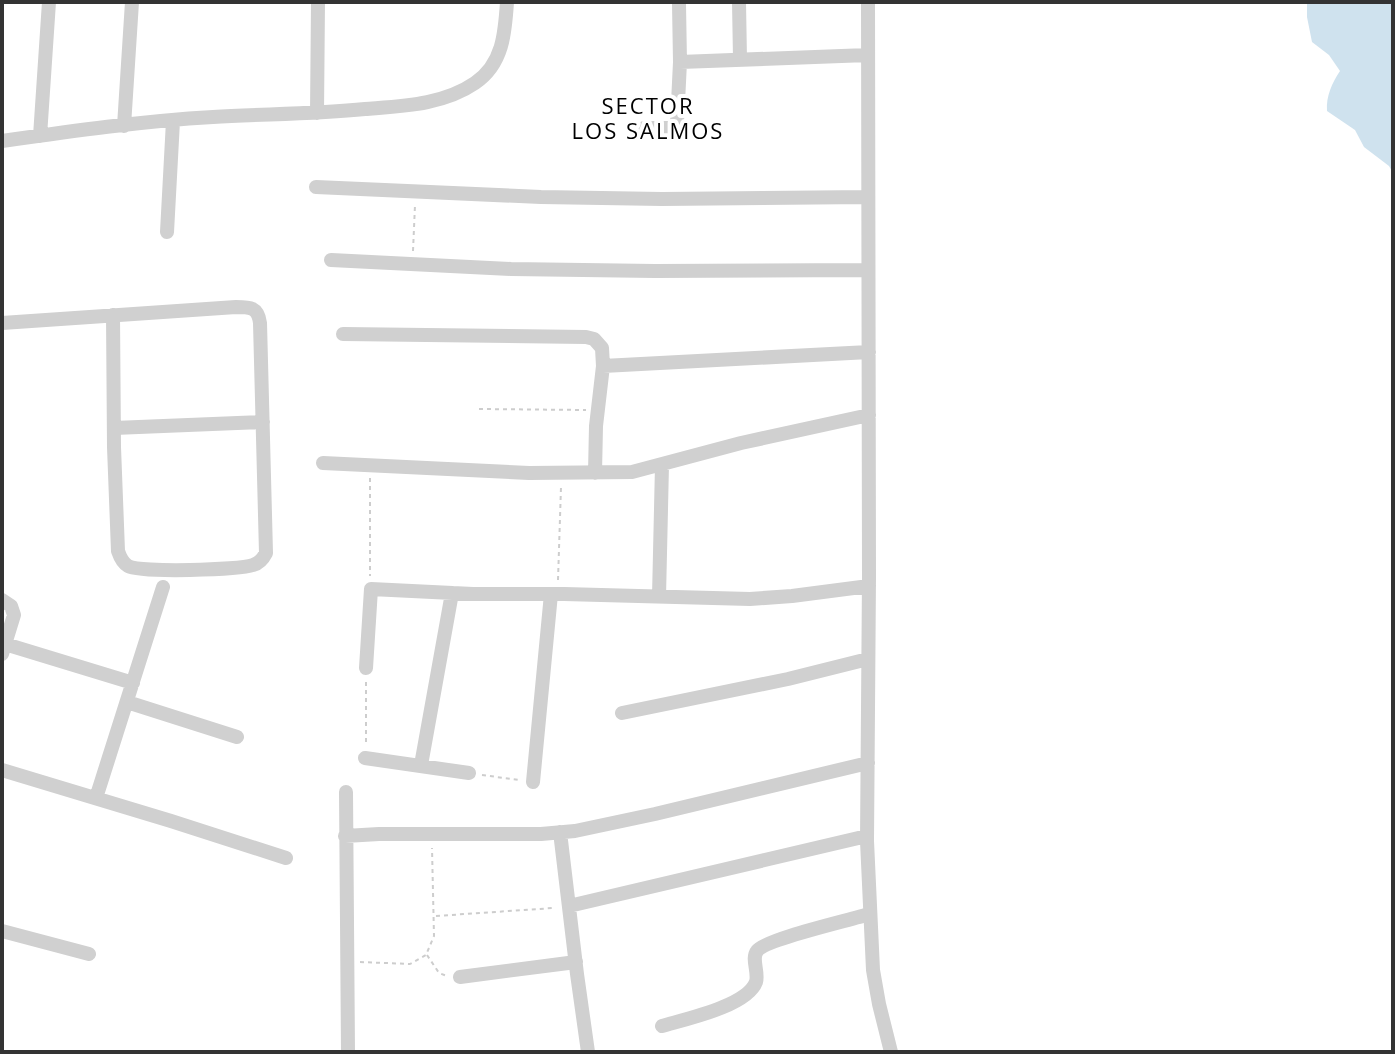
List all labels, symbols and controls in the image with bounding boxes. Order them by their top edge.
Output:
district label: SECTOR LOS SALMOS [572,90,724,145]

